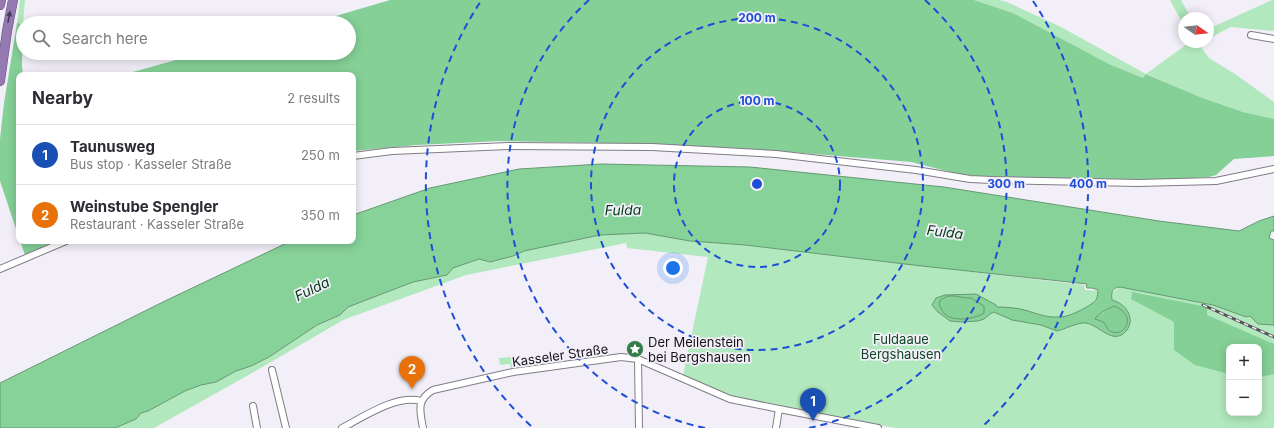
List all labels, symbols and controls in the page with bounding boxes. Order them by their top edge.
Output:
text: 200 m [738,10,776,25]
one-way arrow [7,11,13,23]
north arrow [1178,12,1214,48]
search box [16,16,356,60]
icon: search [30,27,52,49]
text: Search here [62,29,148,48]
text: Nearby [32,88,93,108]
text: 2 results [287,90,340,106]
text: 100 m [739,93,775,108]
text: Taunusweg [70,137,155,156]
text: 1 [42,147,48,163]
text: 250 m [301,147,340,163]
text: Bus stop · Kasseler Straße [70,156,232,172]
text: 300 m [987,176,1025,191]
text: 400 m [1069,176,1107,191]
centre of rings [750,177,764,191]
text: Weinstube Spengler [70,197,218,216]
water label: Fulda [605,201,642,218]
text: 2 [41,207,49,223]
text: 350 m [301,207,340,223]
text: Restaurant · Kasseler Straße [70,216,244,232]
water label: Fulda [926,221,965,242]
your location [663,258,683,278]
water label: Fulda [292,273,332,304]
park label: Fuldaaue Bergshausen [861,331,941,362]
place label: Der Meilenstein bei Bergshausen [648,334,751,365]
place icon: Der Meilenstein bei Bergshausen [625,339,645,359]
street label: Kasseler Straße [511,340,609,370]
map controls [1226,344,1262,416]
button: + [1226,344,1262,380]
pin: 2 [399,356,425,389]
button: − [1226,380,1262,416]
pin: 1 [800,388,826,421]

